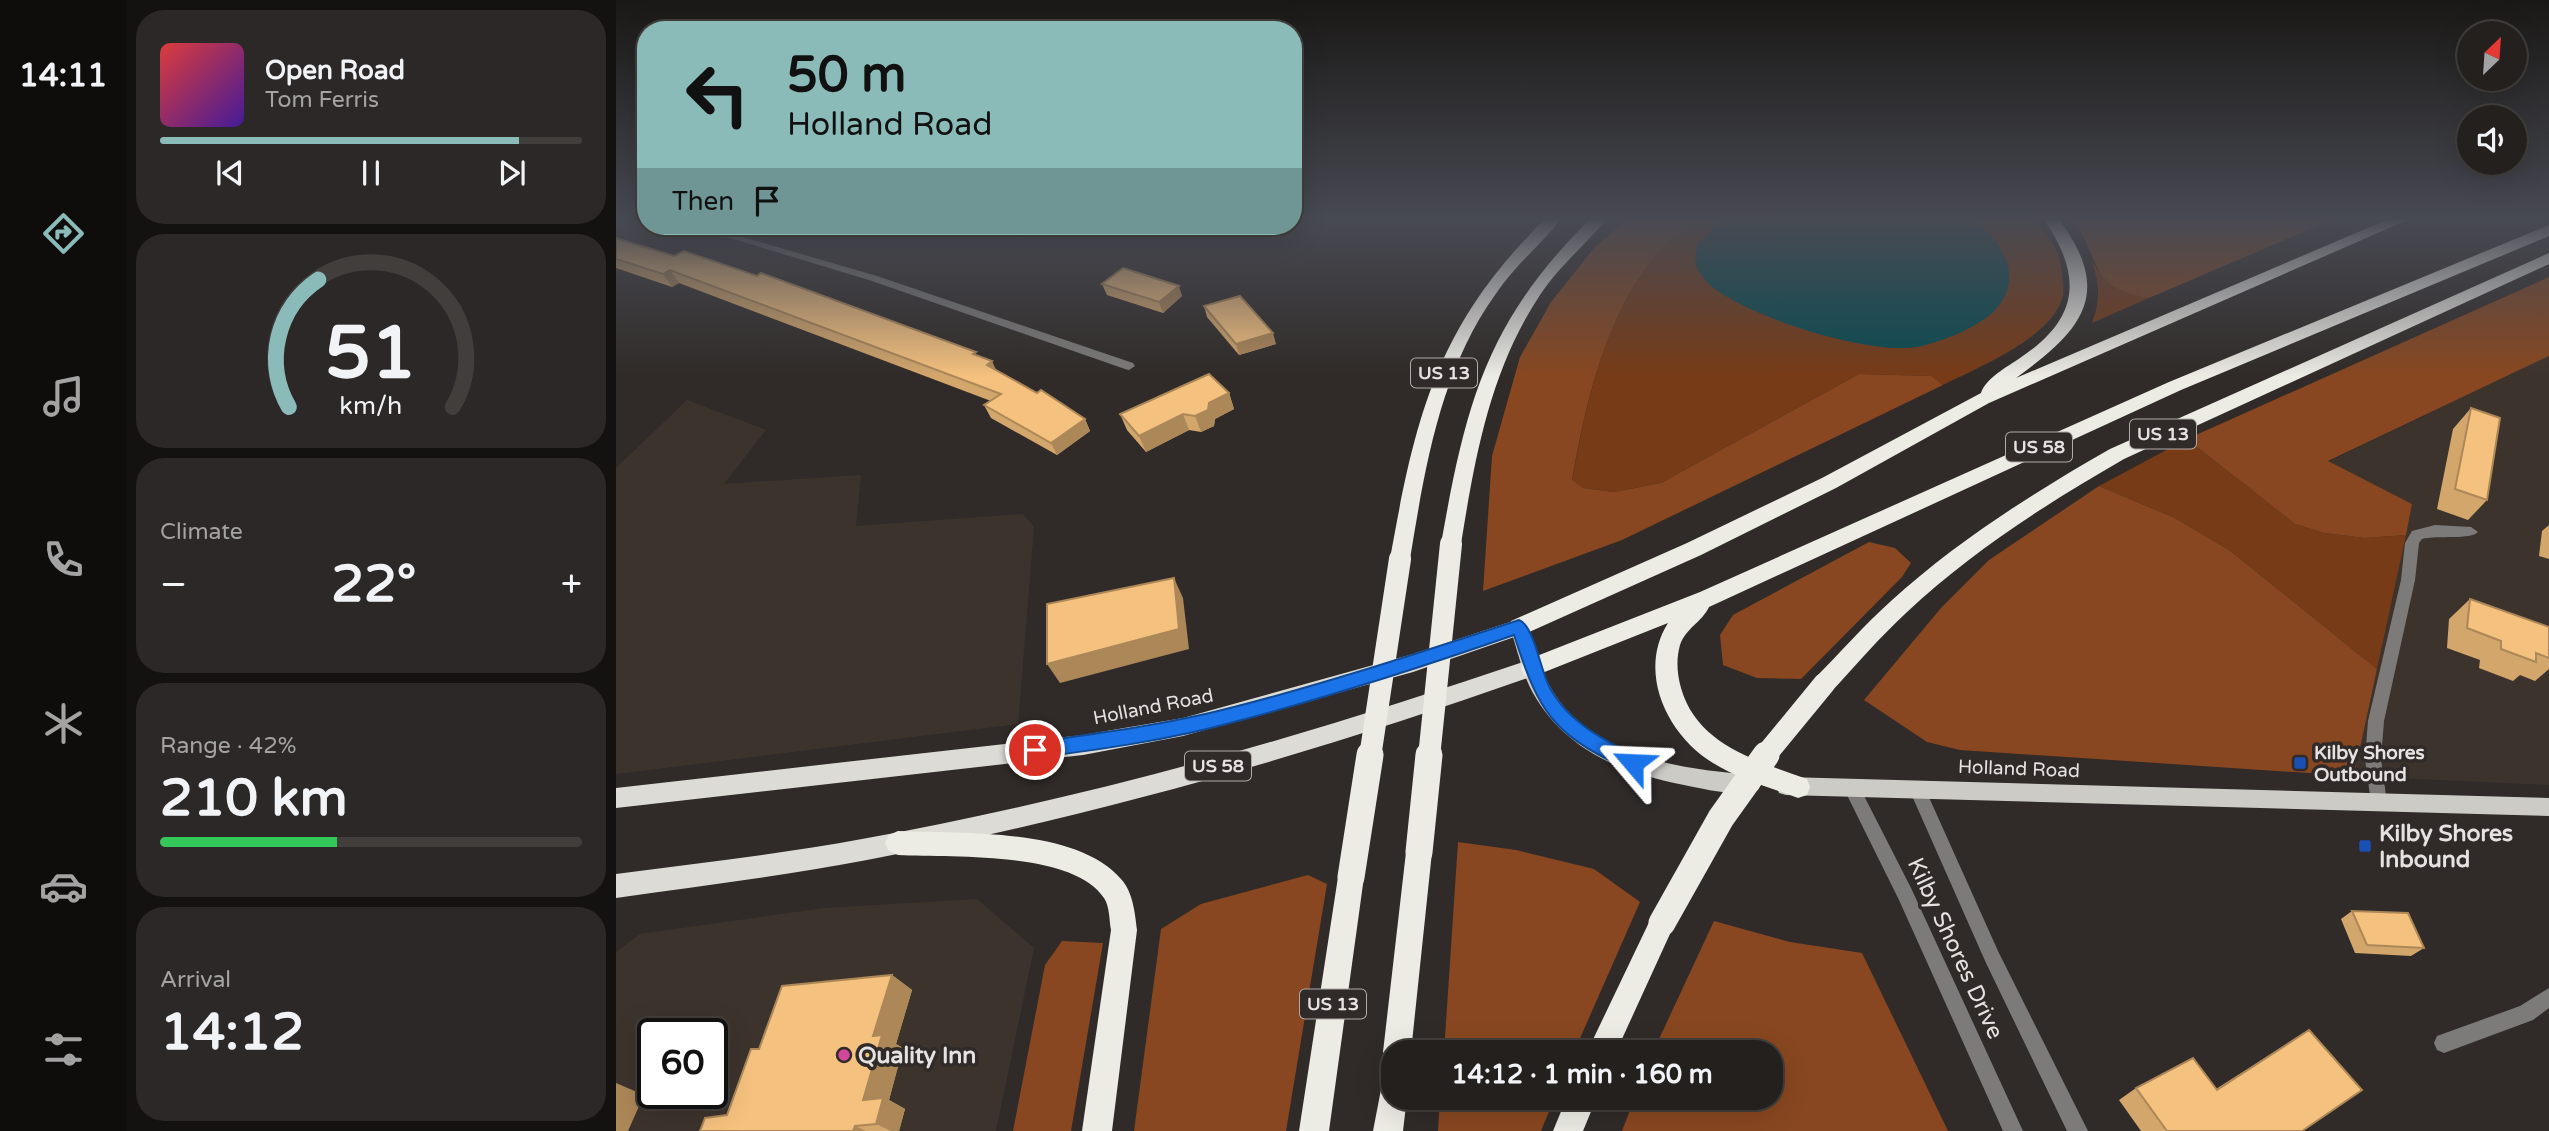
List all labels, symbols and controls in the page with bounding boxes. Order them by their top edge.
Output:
north arrow [2457,21,2527,91]
map controls [2457,21,2527,175]
text: 50 m [787,46,906,105]
icon: left [672,49,763,140]
text: Open Road [265,55,405,86]
text: 14:11 [19,57,107,95]
text: Tom Ferris [265,86,379,114]
button: sound [2457,105,2527,175]
text: Holland Road [787,106,993,144]
icon: previous [211,154,249,192]
icon: pause [352,154,390,192]
icon: next [493,154,531,192]
icon: arrive [748,182,786,220]
text: Then [672,186,734,217]
icon: directions [39,209,88,258]
text: 51 [325,311,417,399]
road number: US 13 [1411,358,1477,388]
icon: music [39,372,88,421]
text: km/h [340,391,402,421]
road number: US 13 [2130,420,2196,448]
road number: US 58 [2006,432,2072,462]
text: Climate [160,518,243,546]
icon: phone [39,535,88,584]
text: 22° [331,553,416,616]
text: − [160,562,187,608]
text: + [561,562,582,608]
street label: Holland Road [1091,685,1215,729]
icon: climate [39,699,88,748]
pin [1005,720,1065,780]
position arrow [1596,726,1670,800]
icon: arrive [1016,731,1054,769]
text: Range · 42% [160,732,296,760]
place label: Kilby Shores Outbound [2314,742,2425,786]
road number: US 58 [1185,752,1251,780]
marker: Kilby Shores Outbound [2292,755,2308,771]
street label: Holland Road [1958,756,2080,782]
text: 210 km [160,767,348,830]
place label: Kilby Shores Inbound [2379,820,2513,874]
marker: Kilby Shores Inbound [2357,838,2373,854]
street label: Kilby Shores Drive [1901,853,2009,1043]
icon: car [39,862,88,911]
text: Arrival [160,966,231,994]
road number: US 13 [1300,989,1366,1018]
text: 14:12 [160,1001,304,1064]
speed limit sign: 60 [637,1018,728,1109]
icon: filters [39,1025,88,1074]
place label: Quality Inn [858,1042,976,1070]
marker: Quality Inn [836,1047,852,1063]
text: 14:12 · 1 min · 160 m [1451,1059,1713,1090]

